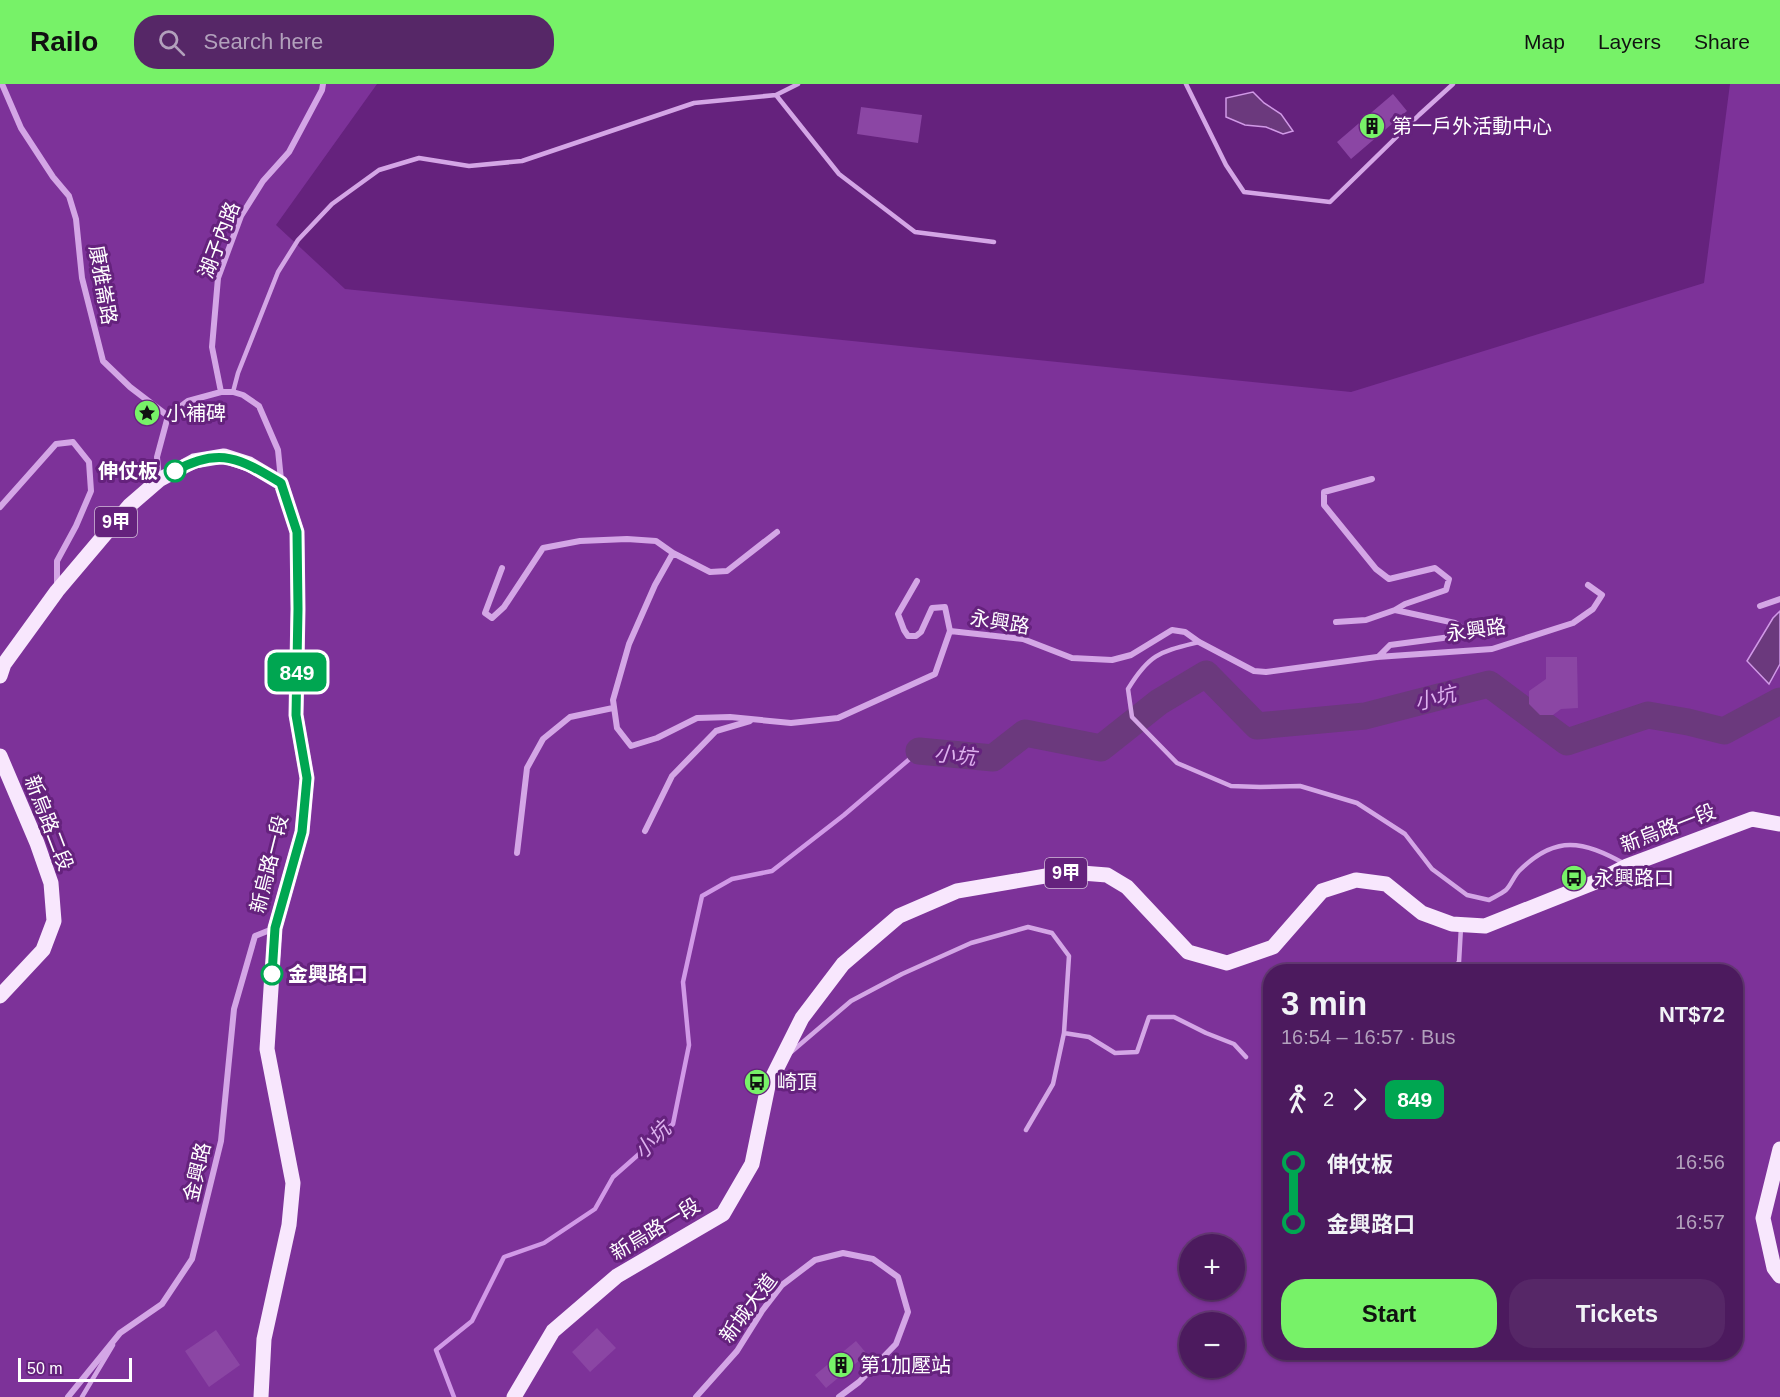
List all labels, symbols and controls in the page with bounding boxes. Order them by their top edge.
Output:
search box [134,15,554,69]
text: Railo [30,26,98,57]
icon: search [155,26,188,59]
text: Search here [203,29,323,54]
text: Map [1524,30,1565,53]
text: Layers [1598,30,1661,53]
text: Share [1694,30,1750,53]
building icon: 第一戶外活動中心 [1357,111,1387,141]
place label: 第一戶外活動中心 [1392,115,1552,137]
street label: 湖子內路 [194,199,244,281]
street label: 康雅崙路 [85,244,121,326]
place icon: 小補碑 [132,398,162,428]
place label: 小補碑 [166,402,226,424]
place label: 伸仗板 [98,460,158,482]
marker: 伸仗板 [164,460,186,482]
road number: 9甲 [95,507,137,537]
street label: 永興路 [969,606,1031,638]
street label: 永興路 [1445,615,1507,645]
line badge: 849 [262,652,332,692]
text: 849 [279,661,315,684]
water label: 小坑 [1412,681,1461,714]
water label: 小坑 [933,741,980,769]
street label: 新烏路二段 [21,772,77,874]
street label: 新烏路一段 [1617,800,1719,856]
street label: 新烏路一段 [246,813,292,915]
road number: 9甲 [1045,858,1087,888]
bus stop icon: 永興路口 [1559,863,1589,893]
place label: 永興路口 [1594,867,1674,889]
marker: 金興路口 [261,963,283,985]
place label: 金興路口 [288,963,368,985]
text: 3 min [1281,985,1367,1022]
text: NT$72 [1659,1002,1725,1027]
text: 16:54 – 16:57 · Bus [1281,1026,1456,1048]
bus stop icon: 崎頂 [742,1067,772,1097]
place label: 崎頂 [777,1071,817,1093]
icon: walk [1281,1083,1314,1116]
icon: forward [1343,1083,1376,1116]
text: 2 [1323,1088,1334,1110]
text: 849 [1397,1088,1432,1111]
water label: 小坑 [629,1115,677,1163]
street label: 金興路 [180,1140,214,1204]
text: 16:56 [1675,1151,1725,1173]
text: 伸仗板 [1327,1152,1393,1177]
street label: 新烏路一段 [606,1194,704,1264]
text: 16:57 [1675,1211,1725,1233]
text: 金興路口 [1327,1212,1415,1237]
map controls [1179,1234,1245,1378]
button: + [1179,1234,1245,1300]
street label: 新城大道 [715,1269,781,1347]
button: Start [1281,1279,1497,1348]
button: Tickets [1509,1279,1725,1348]
button: − [1179,1312,1245,1378]
building icon: 第1加壓站 [826,1350,856,1380]
place label: 第1加壓站 [860,1354,951,1376]
scale bar [18,1355,132,1382]
text: 50 m [27,1360,63,1377]

